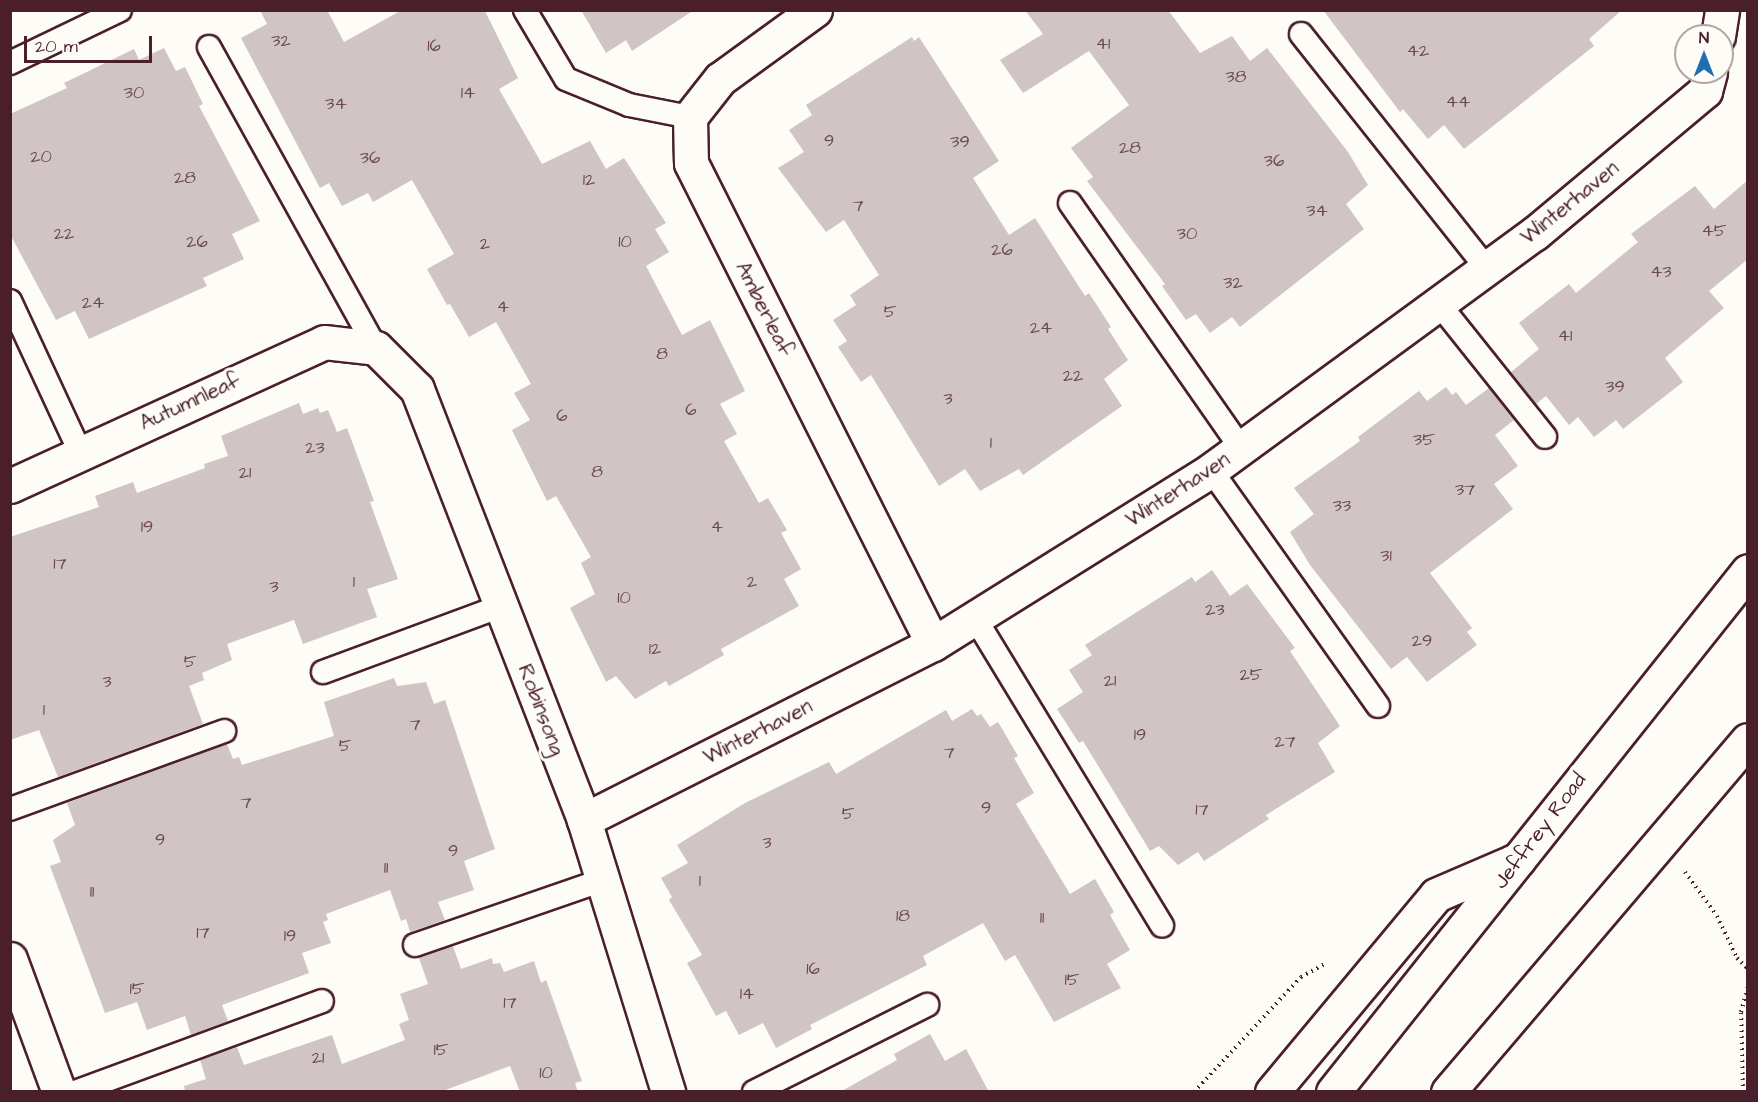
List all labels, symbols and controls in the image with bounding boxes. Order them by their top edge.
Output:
scale bar [27,24,154,62]
north arrow [1674,24,1734,84]
text: N [1699,27,1709,49]
house number: 32 [271,30,291,52]
house number: 41 [1096,33,1110,55]
text: 20 m [35,34,78,59]
house number: 16 [427,35,441,57]
house number: 42 [1407,40,1429,62]
house number: 38 [1226,66,1246,88]
house number: 30 [124,82,144,104]
house number: 14 [461,82,475,104]
house number: 44 [1446,91,1470,113]
house number: 34 [325,93,347,115]
house number: 9 [824,130,834,152]
house number: 39 [950,131,970,153]
house number: 28 [1119,137,1141,159]
house number: 20 [30,146,52,168]
house number: 36 [360,147,380,169]
house number: 36 [1264,150,1284,172]
street label: Winterhaven [1516,156,1624,250]
house number: 28 [174,167,196,189]
house number: 12 [583,169,595,191]
house number: 7 [852,195,864,217]
house number: 34 [1306,200,1328,222]
house number: 45 [1702,220,1726,242]
house number: 22 [54,223,74,245]
house number: 30 [1177,223,1197,245]
house number: 26 [186,231,208,253]
house number: 10 [618,231,632,253]
house number: 2 [480,233,490,255]
house number: 26 [991,239,1013,261]
street label: Amberleaf [730,258,798,360]
house number: 43 [1650,261,1672,283]
house number: 32 [1223,272,1243,294]
house number: 24 [82,292,104,314]
house number: 4 [497,296,509,318]
house number: 5 [884,301,896,323]
house number: 24 [1030,317,1052,339]
house number: 41 [1558,325,1572,347]
house number: 8 [656,343,668,365]
house number: 22 [1063,365,1083,387]
street label: Autumnleaf [136,368,244,436]
house number: 39 [1605,376,1625,398]
house number: 3 [943,388,953,410]
house number: 6 [685,399,697,421]
house number: 6 [556,405,568,427]
house number: 35 [1413,429,1435,451]
house number: 1 [990,432,992,454]
house number: 23 [305,437,325,459]
street label: Winterhaven [1121,447,1235,533]
house number: 8 [591,461,603,483]
house number: 21 [239,462,251,484]
house number: 37 [1455,479,1475,501]
house number: 33 [1333,495,1351,517]
house number: 19 [141,516,153,538]
house number: 4 [711,516,723,538]
house number: 31 [1380,545,1392,567]
house number: 17 [53,553,67,575]
house number: 1 [353,571,355,593]
house number: 2 [747,571,757,593]
house number: 3 [269,576,279,598]
house number: 10 [617,587,631,609]
house number: 23 [1205,599,1225,621]
house number: 29 [1412,630,1432,652]
house number: 12 [649,638,661,660]
house number: 5 [184,651,196,673]
street label: Robinsong [512,661,570,759]
house number: 25 [1239,664,1263,686]
house number: 21 [1104,670,1116,692]
house number: 3 [102,671,112,693]
street label: Winterhaven [699,694,817,770]
house number: 1 [43,699,45,721]
house number: 7 [409,714,421,736]
house number: 19 [1134,724,1146,746]
house number: 27 [1274,731,1296,753]
house number: 5 [339,735,351,757]
house number: 7 [943,742,955,764]
street label: Jeffrey Road [1488,768,1592,894]
house number: 7 [240,792,252,814]
house number: 9 [981,797,991,819]
house number: 17 [1195,799,1209,821]
house number: 5 [842,803,854,825]
house number: 9 [155,829,165,851]
house number: 3 [762,832,772,854]
house number: 9 [448,840,458,862]
house number: 11 [384,857,388,879]
house number: 1 [699,870,701,892]
house number: 11 [90,881,94,903]
house number: 18 [896,905,910,927]
house number: 11 [1040,907,1044,929]
house number: 17 [196,922,210,944]
house number: 19 [284,925,296,947]
house number: 16 [806,958,820,980]
house number: 15 [1064,969,1080,991]
house number: 15 [129,978,145,1000]
house number: 14 [740,983,754,1005]
house number: 17 [503,992,517,1014]
house number: 15 [433,1039,449,1061]
house number: 21 [312,1047,324,1069]
house number: 10 [539,1062,553,1084]

